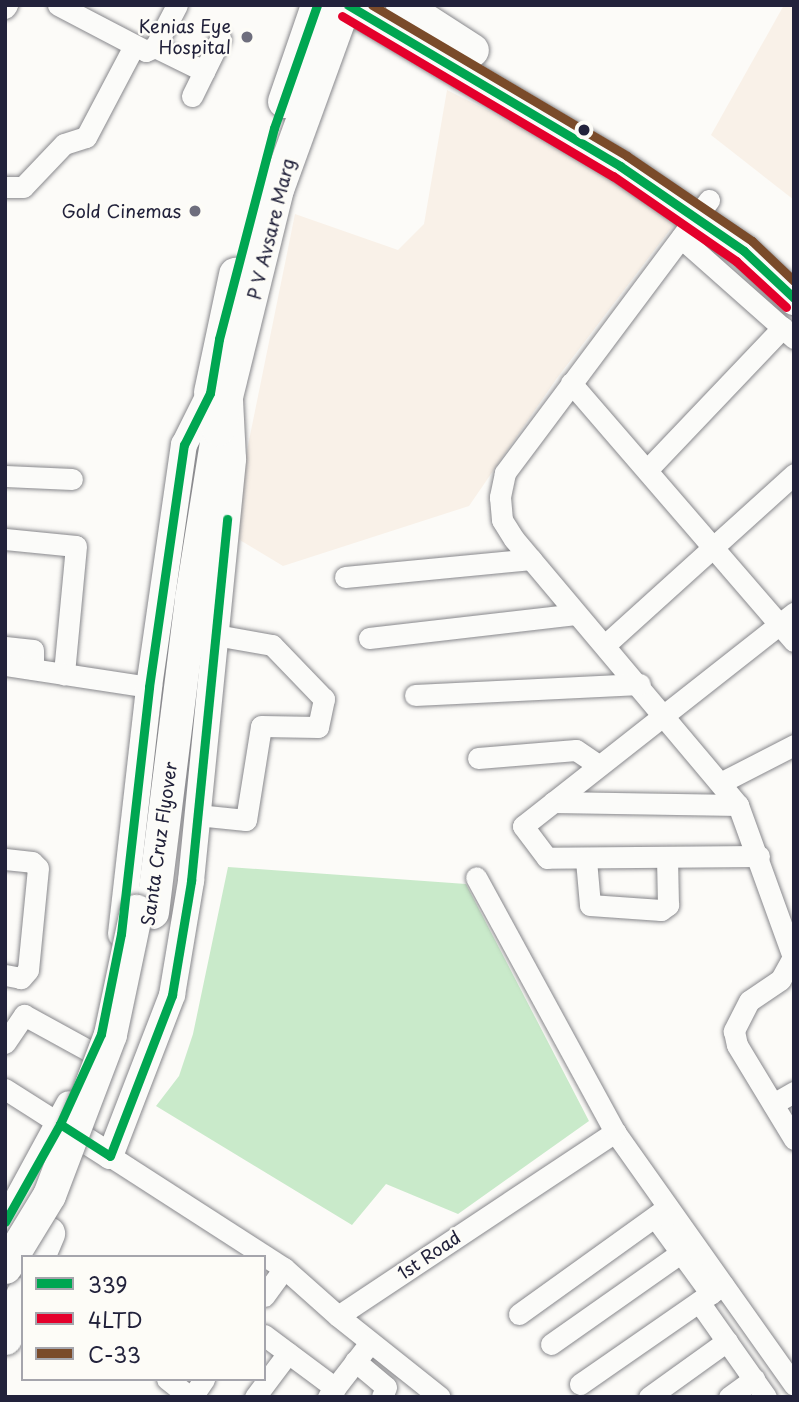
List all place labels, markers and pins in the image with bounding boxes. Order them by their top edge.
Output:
place label: Kenias Eye Hospital [138,16,231,58]
marker: Kenias Eye Hospital [237,27,257,47]
unlabelled marker [577,123,591,137]
place label: Gold Cinemas [60,200,181,222]
marker: Gold Cinemas [187,203,203,219]

